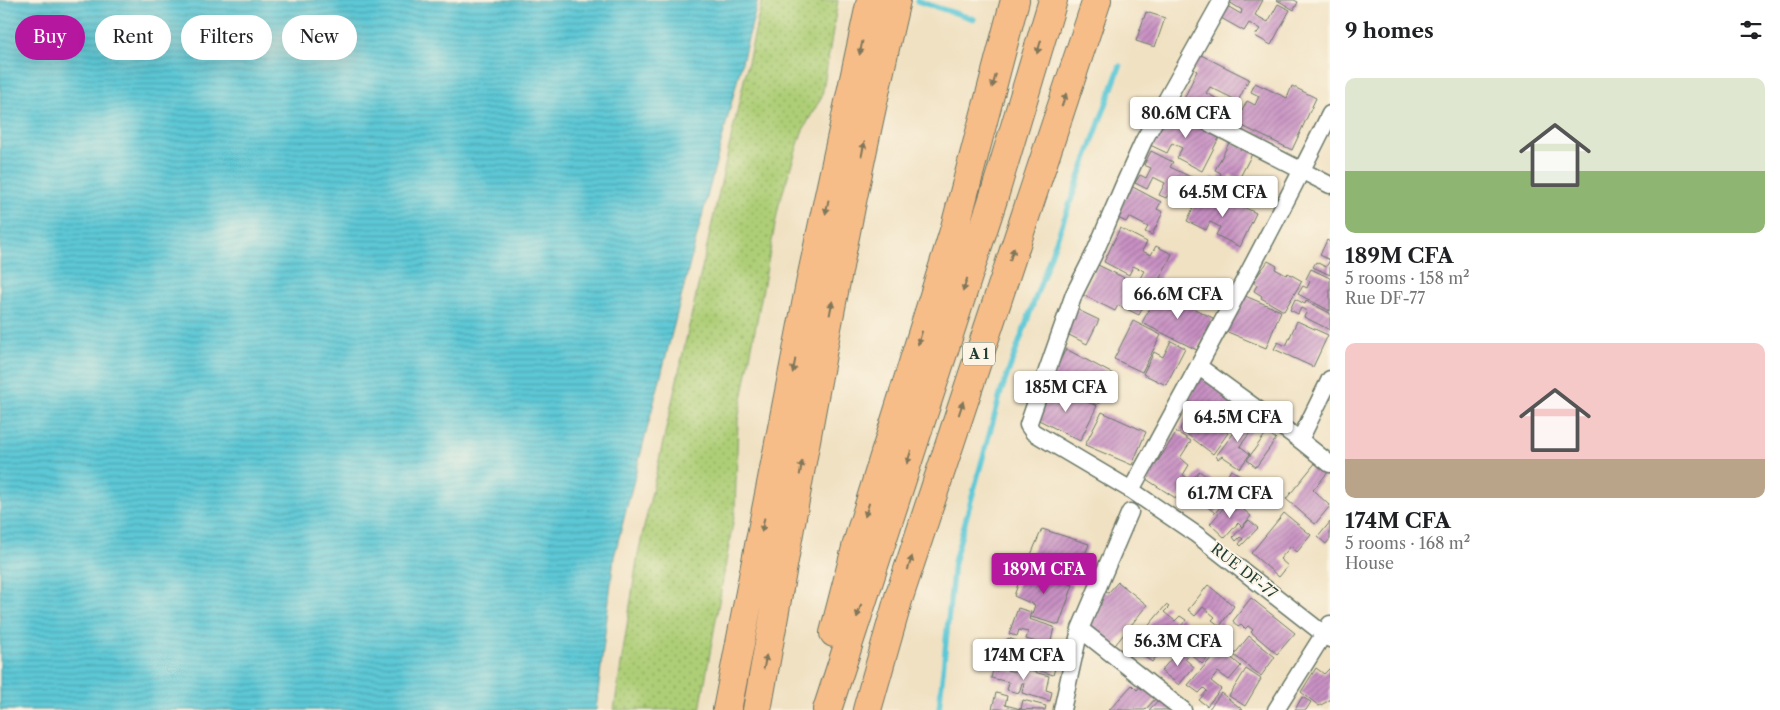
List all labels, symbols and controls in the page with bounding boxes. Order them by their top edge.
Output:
chip: Buy [15,15,85,60]
chip: Rent [95,15,171,60]
chip: Filters [181,15,272,60]
chip: New [282,15,357,60]
icon: filters [1737,16,1765,44]
text: 9 homes [1345,18,1434,43]
one-way arrow [1034,39,1042,54]
one-way arrow [857,40,865,55]
one-way arrow [989,73,997,88]
one-way arrow [1060,92,1068,107]
pin: 80.6M CFA [1129,96,1243,139]
text: 80.6M CFA [1141,103,1231,123]
icon: home [1510,110,1600,200]
one-way arrow [859,141,867,156]
pin: 64.5M CFA [1166,176,1280,218]
text: 64.5M CFA [1179,182,1267,202]
one-way arrow [823,199,831,214]
text: 189M CFA [1345,243,1454,268]
one-way arrow [1008,246,1016,261]
text: 5 rooms · 158 m² [1345,268,1470,288]
one-way arrow [960,278,968,293]
pin: 66.6M CFA [1121,278,1235,320]
text: 66.6M CFA [1133,284,1223,304]
text: Rue DF-77 [1345,288,1425,308]
one-way arrow [827,300,835,316]
one-way arrow [916,331,924,346]
road number: A 1 [963,342,995,366]
one-way arrow [790,358,798,373]
pin: 185M CFA [1014,370,1118,413]
icon: home [1510,375,1600,465]
text: 185M CFA [1025,377,1107,397]
pin: 64.5M CFA [1181,400,1295,443]
one-way arrow [958,401,965,416]
text: 64.5M CFA [1194,407,1282,427]
one-way arrow [905,449,913,464]
one-way arrow [798,459,806,475]
pin: 61.7M CFA [1173,476,1287,519]
text: 61.7M CFA [1187,483,1273,503]
one-way arrow [863,503,871,518]
text: 174M CFA [1345,508,1451,533]
one-way arrow [759,518,767,533]
text: 5 rooms · 168 m² [1345,533,1470,553]
street label: RUE DF-77 [1207,539,1282,603]
pin: 189M CFA [992,552,1096,595]
text: House [1345,553,1394,573]
one-way arrow [907,555,914,570]
text: 189M CFA [1003,559,1085,579]
one-way arrow [854,604,862,619]
pin: 56.3M CFA [1121,624,1235,667]
text: 56.3M CFA [1134,631,1222,651]
pin: 174M CFA [972,638,1076,681]
text: 174M CFA [984,645,1064,665]
one-way arrow [762,654,770,670]

